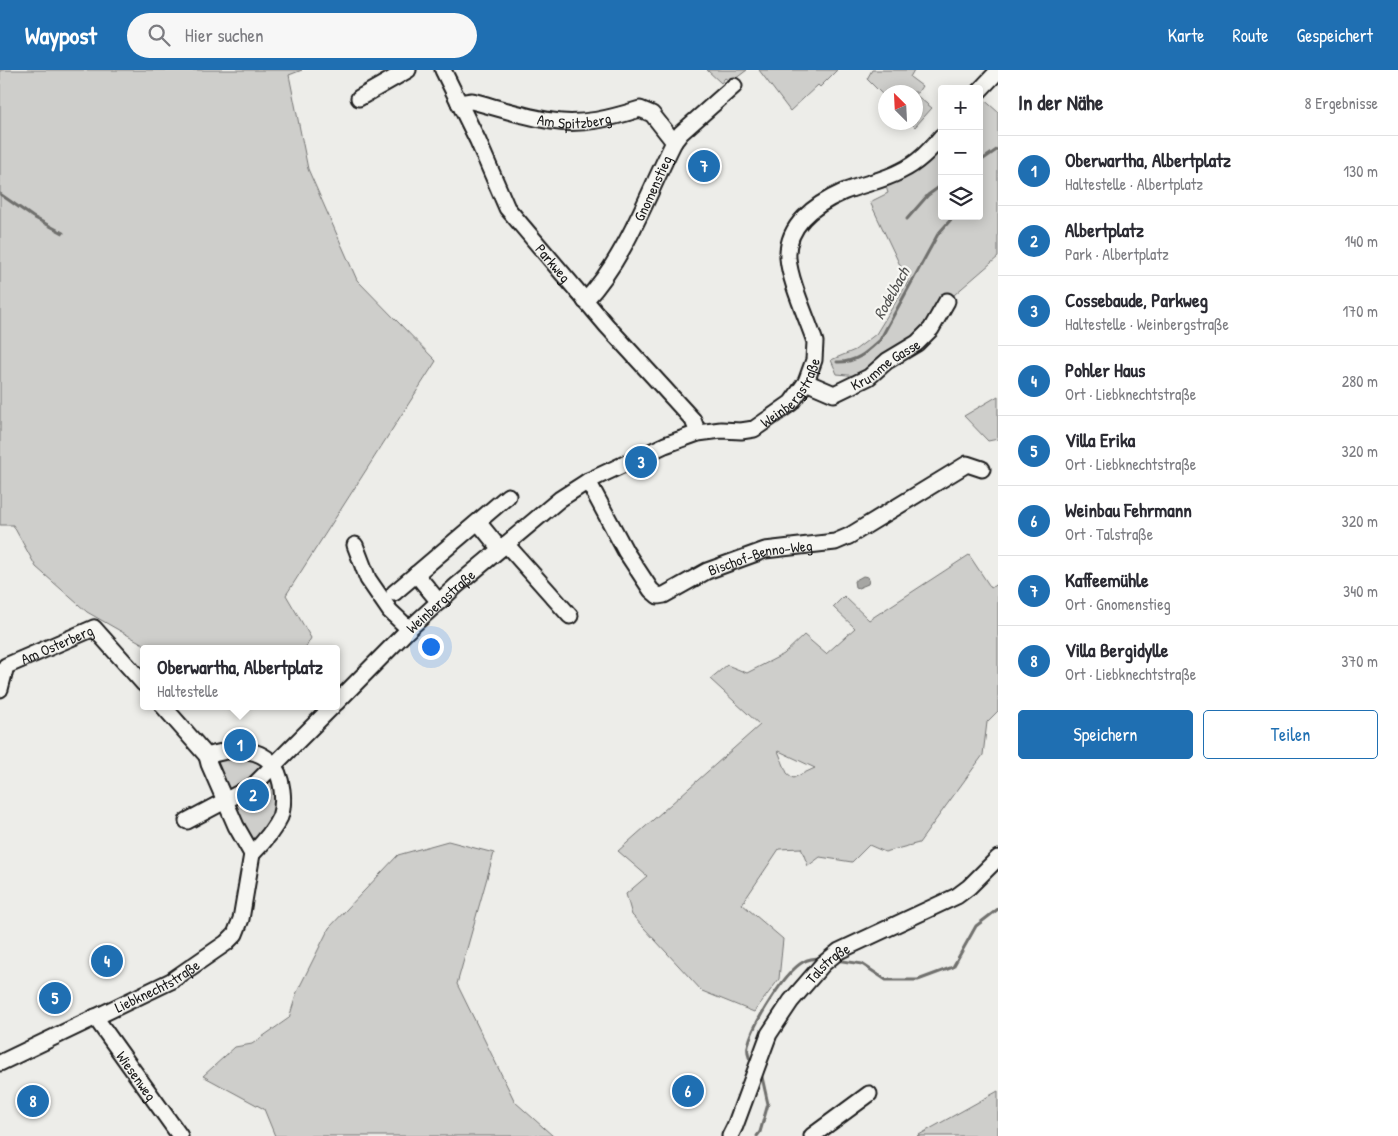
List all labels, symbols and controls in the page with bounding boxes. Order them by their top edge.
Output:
search box [127,13,477,58]
text: Waypost [25,19,97,51]
icon: search [145,21,173,49]
text: Hier suchen [185,22,264,48]
text: Karte [1168,23,1205,48]
text: Route [1233,23,1269,48]
text: Gespeichert [1297,23,1373,48]
north arrow [878,85,923,130]
map controls [938,85,983,220]
button: + [938,85,983,130]
text: In der Nähe [1018,88,1103,117]
text: 8 Ergebnisse [1305,92,1378,114]
street label: Am Spitzberg [536,107,613,133]
button: − [938,130,983,175]
pin: 7 [688,147,720,185]
text: Oberwartha, Albertplatz [1065,147,1231,173]
street label: Gnomenstieg [628,151,677,224]
text: 1 [1031,160,1037,182]
text: 130 m [1343,160,1378,182]
text: Haltestelle · Albertplatz [1065,173,1203,195]
button: layers [938,175,983,220]
text: Albertplatz [1065,217,1144,243]
text: 2 [1030,230,1038,252]
text: 140 m [1344,230,1378,252]
street label: Parkweg [531,239,576,287]
text: Park · Albertplatz [1065,243,1169,265]
water label: Rodelbach [868,262,915,323]
text: Cossebaude, Parkweg [1065,287,1208,313]
text: 3 [1030,300,1038,322]
text: 170 m [1343,300,1378,322]
text: Haltestelle · Weinbergstraße [1065,313,1229,335]
street label: Krumme Gasse [847,333,924,395]
street label: Weinbergstraße [756,355,825,432]
text: Pohler Haus [1065,357,1145,383]
text: 4 [1031,370,1037,392]
text: 280 m [1342,370,1378,392]
text: Ort · Liebknechtstraße [1065,383,1196,405]
text: Villa Erika [1065,427,1135,453]
text: 5 [1031,440,1037,462]
text: 320 m [1342,440,1378,462]
pin: 3 [625,443,657,481]
text: Ort · Liebknechtstraße [1065,453,1196,475]
text: Weinbau Fehrmann [1065,497,1192,523]
text: 6 [1031,510,1037,532]
text: 320 m [1342,510,1378,532]
text: Ort · Talstraße [1065,523,1153,545]
street label: Bischof-Benno-Weg [705,534,814,580]
street label: Weinbergstraße [401,564,479,638]
text: Kaffeemühle [1065,567,1149,593]
text: 7 [1030,580,1038,602]
text: 340 m [1343,580,1378,602]
text: Ort · Gnomenstieg [1065,593,1171,615]
street label: Am Osterberg [17,619,96,669]
your location [418,634,444,660]
text: Villa Bergidylle [1065,637,1168,663]
popup [140,645,340,710]
text: 8 [1031,650,1037,672]
text: 370 m [1341,650,1378,672]
text: Oberwartha, Albertplatz [157,654,323,680]
text: Ort · Liebknechtstraße [1065,663,1196,685]
text: Haltestelle [157,680,218,702]
button: Speichern [1018,710,1193,759]
button: Teilen [1203,710,1378,759]
pin: 1 [224,726,256,764]
pin: 2 [237,776,269,814]
street label: Talstraße [800,937,853,988]
pin: 4 [91,942,123,980]
street label: Liebknechtstraße [111,954,204,1017]
pin: 5 [39,979,71,1017]
street label: Wiesenweg [112,1046,162,1105]
pin: 6 [672,1072,704,1110]
pin: 8 [17,1082,49,1120]

